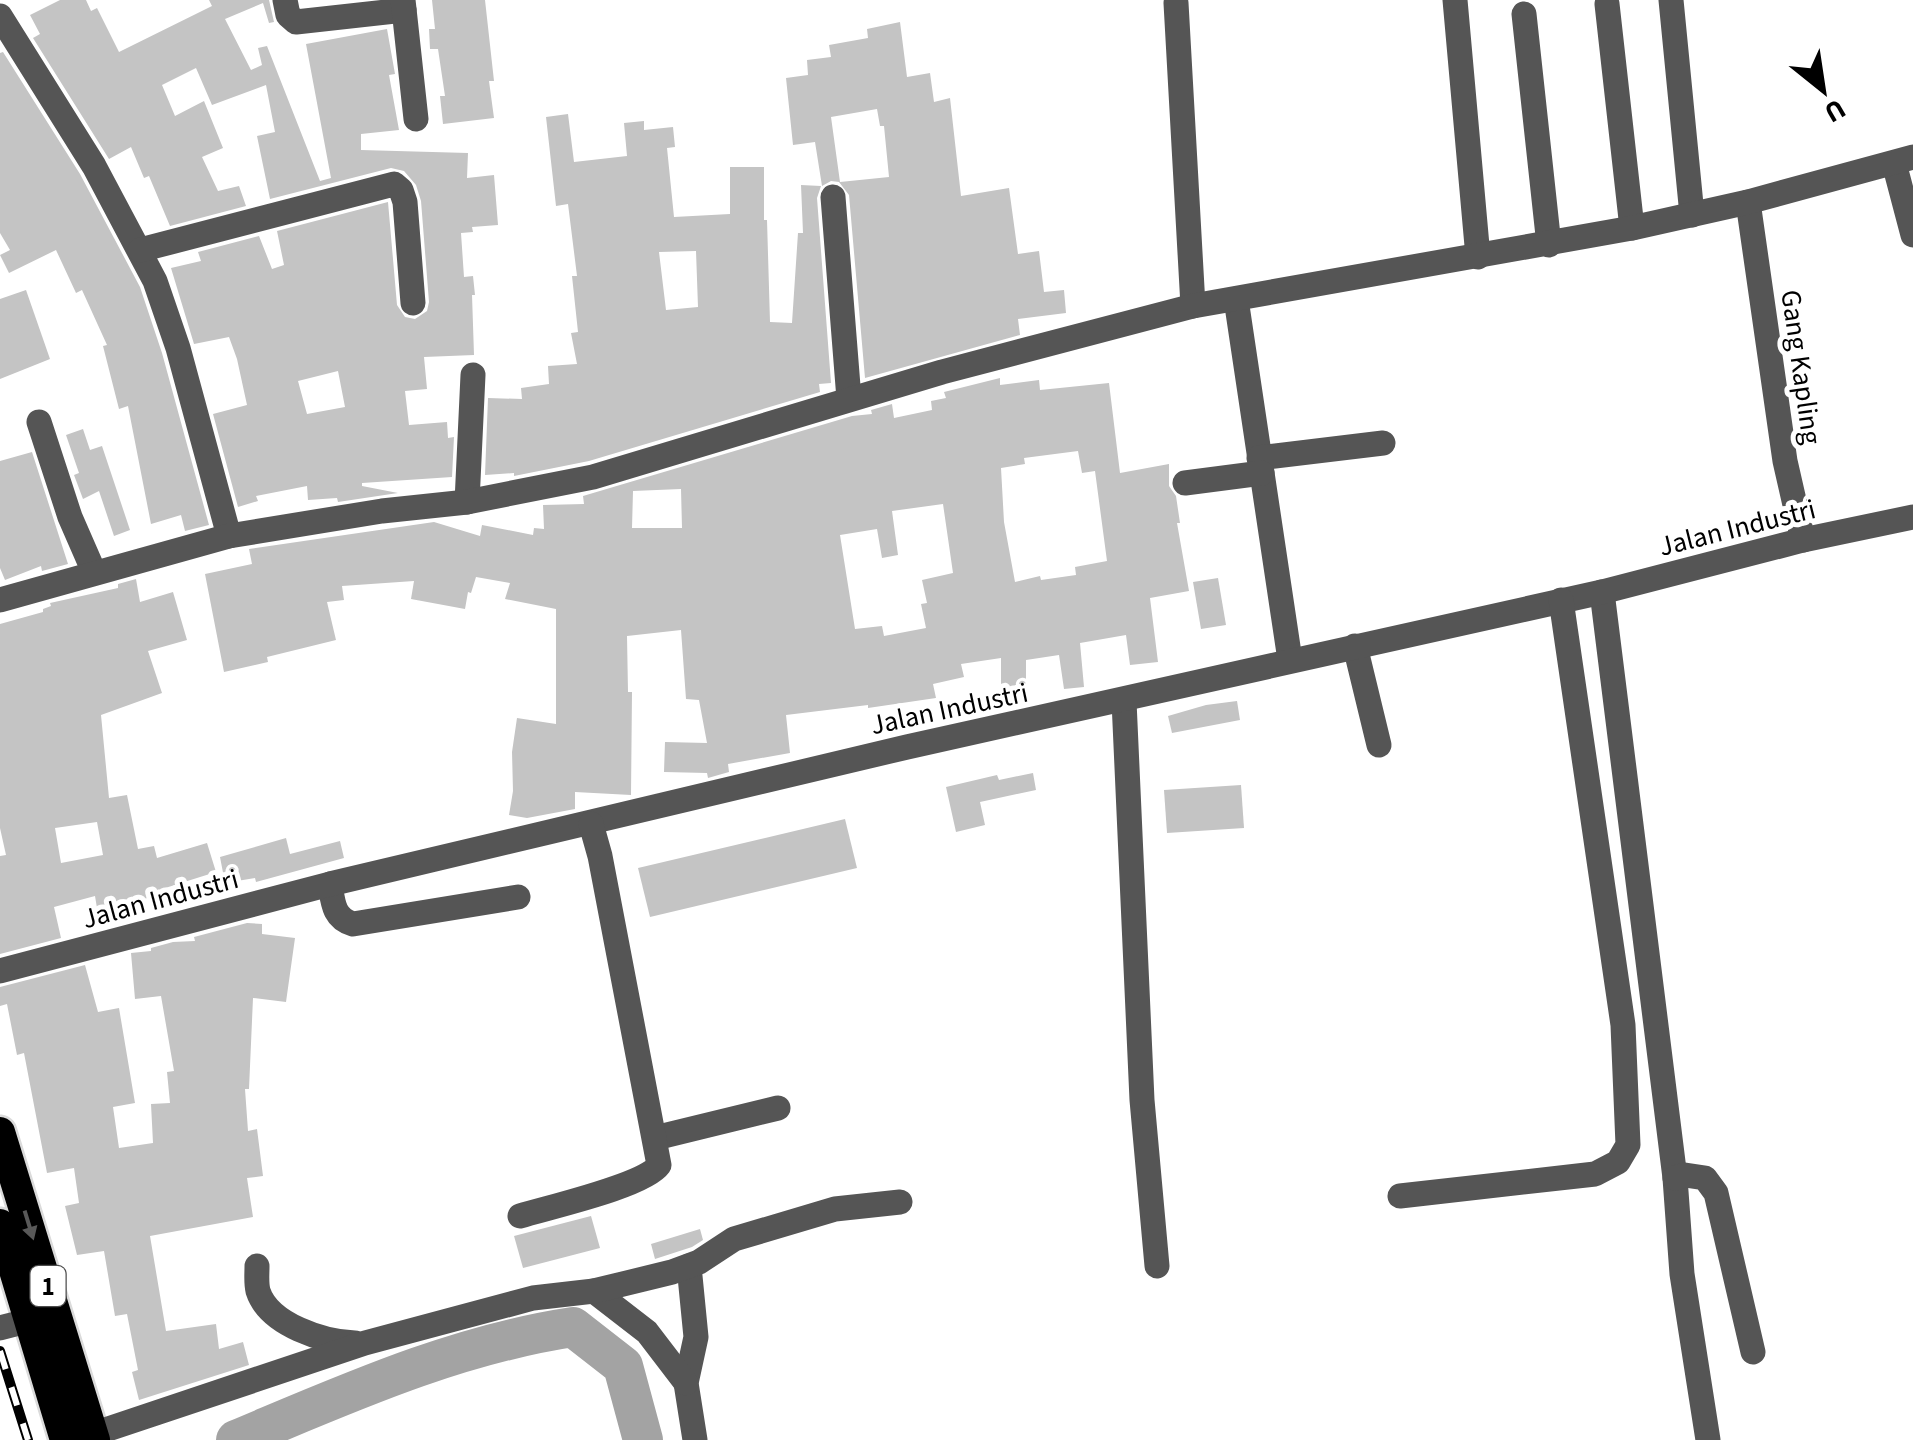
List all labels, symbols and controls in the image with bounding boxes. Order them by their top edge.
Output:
north arrow [1773,40,1873,140]
text: U [1817,89,1853,133]
street label: Gang Kapling [1770,287,1832,447]
street label: Jalan Industri [1655,489,1820,567]
street label: Jalan Industri [867,673,1032,745]
street label: Jalan Industri [78,859,243,939]
one-way arrow [22,1210,37,1240]
road number: 1 [30,1266,66,1306]

